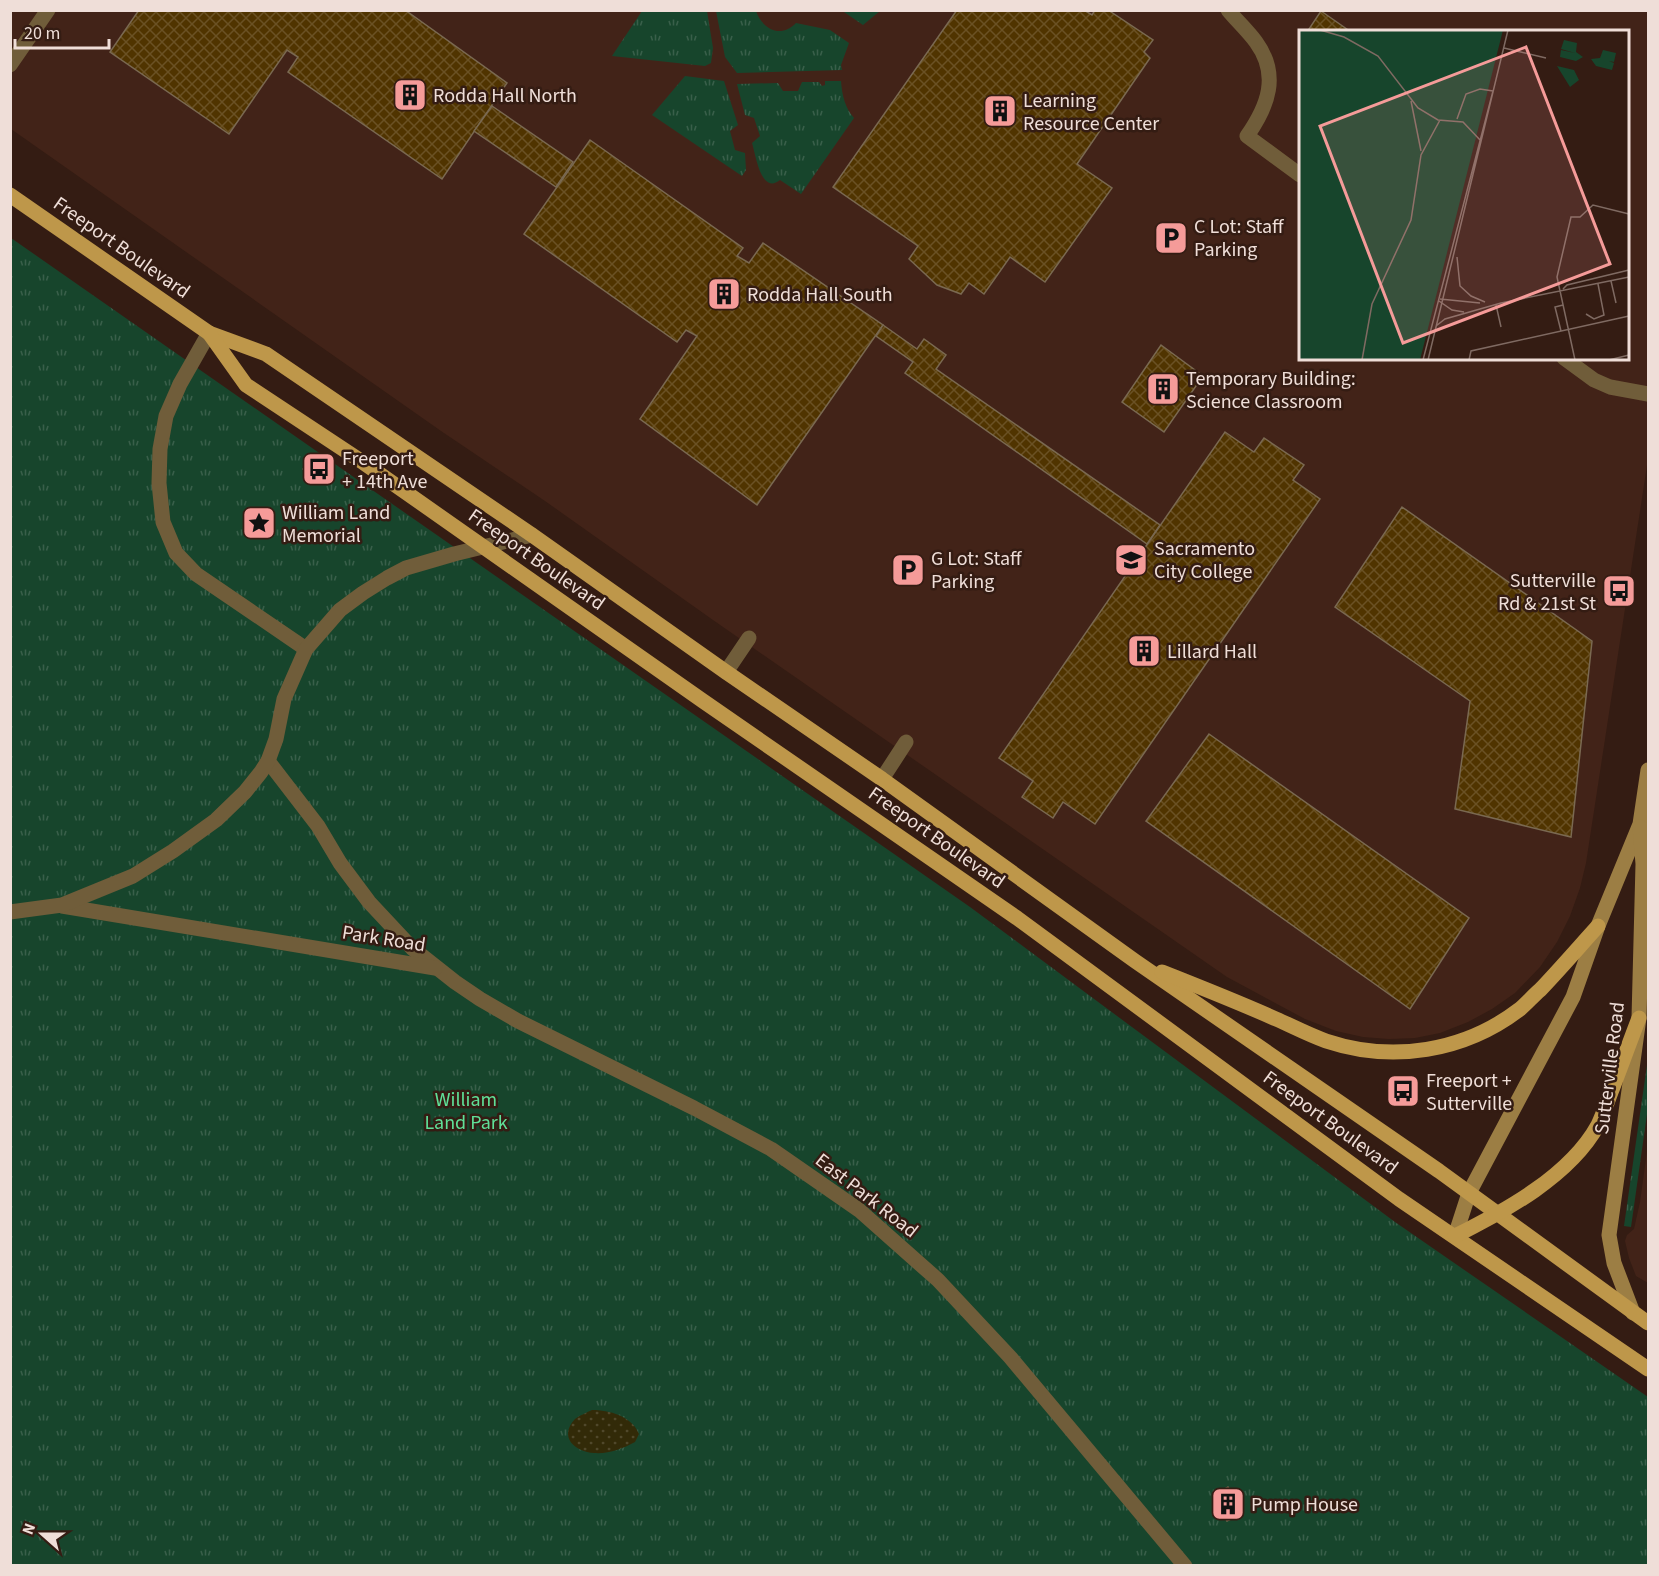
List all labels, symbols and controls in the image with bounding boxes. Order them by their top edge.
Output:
scale bar [15,12,110,50]
text: 20 m [24,21,60,46]
inset map [1299,30,1629,360]
building icon: Rodda Hall North [392,77,428,113]
place label: Rodda Hall North [433,82,577,110]
place label: Learning Resource Center [1023,87,1159,138]
building icon: Learning Resource Center [982,93,1018,129]
street label: Freeport Boulevard [47,190,195,306]
place label: C Lot: Staff Parking [1194,213,1285,264]
parking icon: C Lot: Staff Parking [1153,220,1189,256]
building icon: Rodda Hall South [706,276,742,312]
place label: Rodda Hall South [747,281,893,309]
place label: Temporary Building: Science Classroom [1186,365,1356,416]
building icon: Temporary Building: Science Classroom [1145,371,1181,407]
place label: Freeport + 14th Ave [342,445,427,496]
bus stop icon: Freeport + 14th Ave [301,451,337,487]
place label: William Land Memorial [282,499,390,550]
street label: Freeport Boulevard [462,502,610,618]
place icon: William Land Memorial [241,505,277,541]
place label: Sacramento City College [1154,535,1255,586]
school or university icon: Sacramento City College [1113,542,1149,578]
place label: G Lot: Staff Parking [931,545,1023,596]
parking icon: G Lot: Staff Parking [890,552,926,588]
place label: Sutterville Rd & 21st St [1498,567,1596,618]
bus stop icon: Sutterville Rd & 21st St [1601,573,1637,609]
building icon: Lillard Hall [1126,633,1162,669]
place label: Lillard Hall [1167,638,1257,666]
street label: Freeport Boulevard [862,780,1010,896]
street label: Park Road [340,919,428,959]
street label: Sutterville Road [1588,1000,1632,1136]
street label: Freeport Boulevard [1257,1064,1404,1182]
place label: Freeport + Sutterville [1426,1067,1512,1118]
bus stop icon: Freeport + Sutterville [1385,1073,1421,1109]
park label: William Land Park [424,1086,508,1137]
street label: East Park Road [809,1147,924,1245]
building icon: Pump House [1210,1486,1246,1522]
place label: Pump House [1251,1491,1358,1519]
north arrow [12,1504,72,1564]
text: N [17,1520,41,1538]

